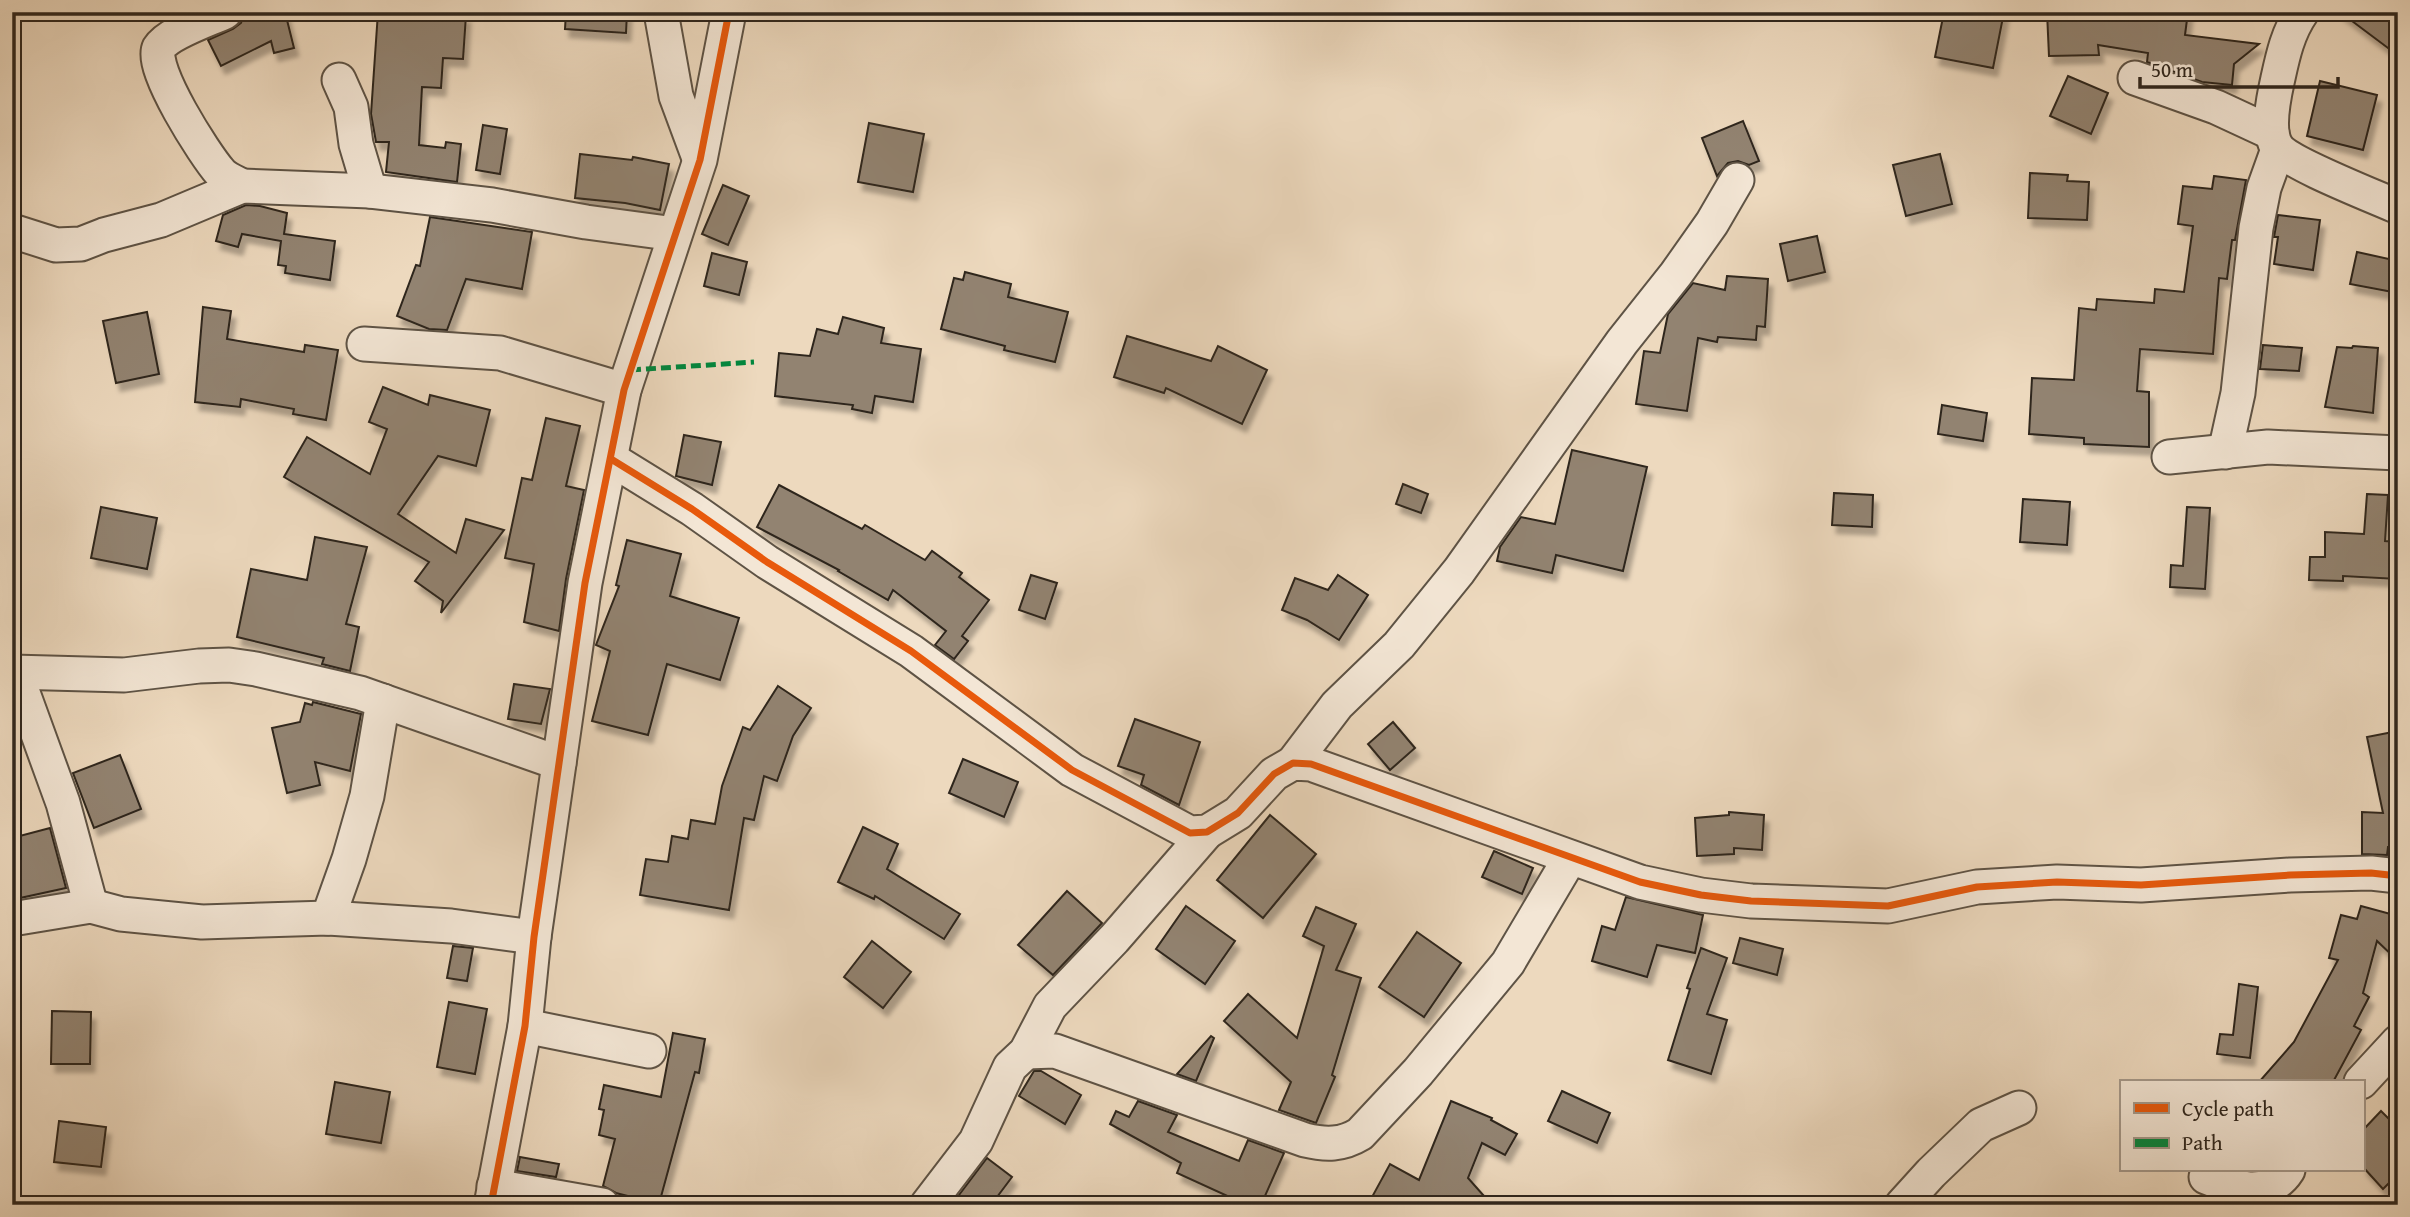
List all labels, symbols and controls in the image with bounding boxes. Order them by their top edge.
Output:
scale bar [2140,46,2338,90]
text: 50 m [2151,54,2193,85]
legend [2120,1080,2364,1172]
text: Cycle path [2182,1093,2274,1124]
text: Path [2182,1127,2223,1158]

